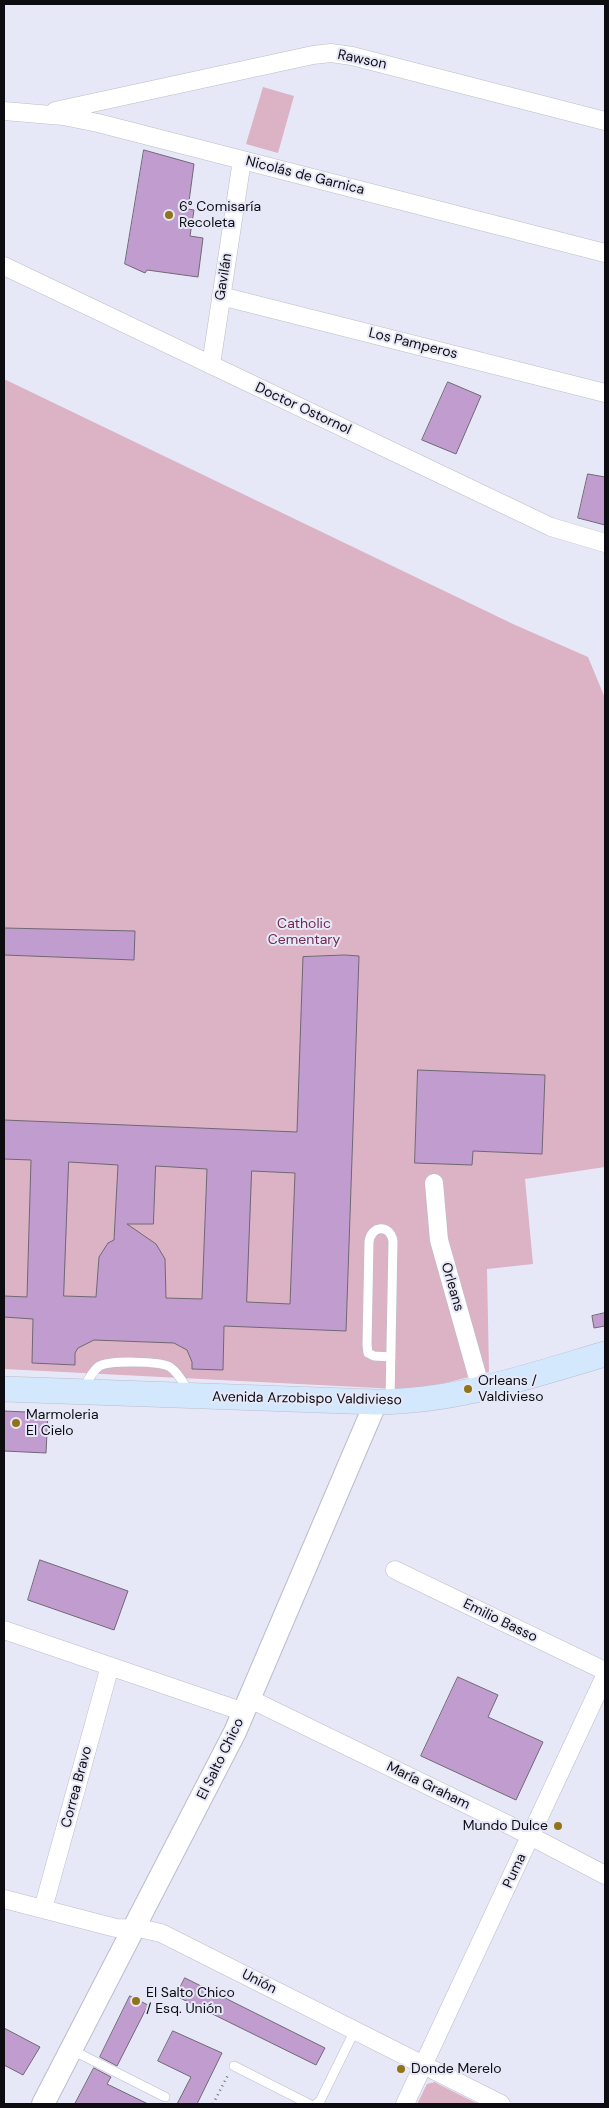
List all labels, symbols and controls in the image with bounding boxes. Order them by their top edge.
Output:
street label: Rawson [336,47,388,73]
street label: Nicolás de Garnica [244,153,366,199]
place label: 6° Comisaría Recoleta [179,199,261,232]
marker: 6° Comisaría Recoleta [163,209,175,221]
street label: Gavilán [212,252,236,302]
street label: Los Pamperos [367,325,459,363]
street label: Doctor Ostornol [252,379,354,439]
park label: Catholic Cementary [268,916,340,949]
street label: Orleans [437,1261,467,1313]
place label: Orleans / Valdivieso [478,1373,543,1405]
marker: Orleans / Valdivieso [462,1383,474,1395]
street label: Avenida Arzobispo Valdivieso [212,1389,402,1409]
place label: Marmoleria El Cielo [26,1407,99,1440]
marker: Marmoleria El Cielo [10,1417,22,1429]
street label: Emilio Basso [460,1596,540,1646]
street label: El Salto Chico [194,1715,248,1803]
street label: Correa Bravo [58,1744,96,1830]
street label: María Graham [384,1759,472,1813]
place label: Mundo Dulce [463,1818,548,1834]
marker: Mundo Dulce [552,1820,564,1832]
street label: Puma [500,1851,530,1891]
street label: Unión [239,1966,279,1998]
place label: El Salto Chico / Esq. Unión [146,1985,235,2018]
marker: El Salto Chico / Esq. Unión [130,1995,142,2007]
place label: Donde Merelo [411,2061,501,2077]
marker: Donde Merelo [395,2063,407,2075]

